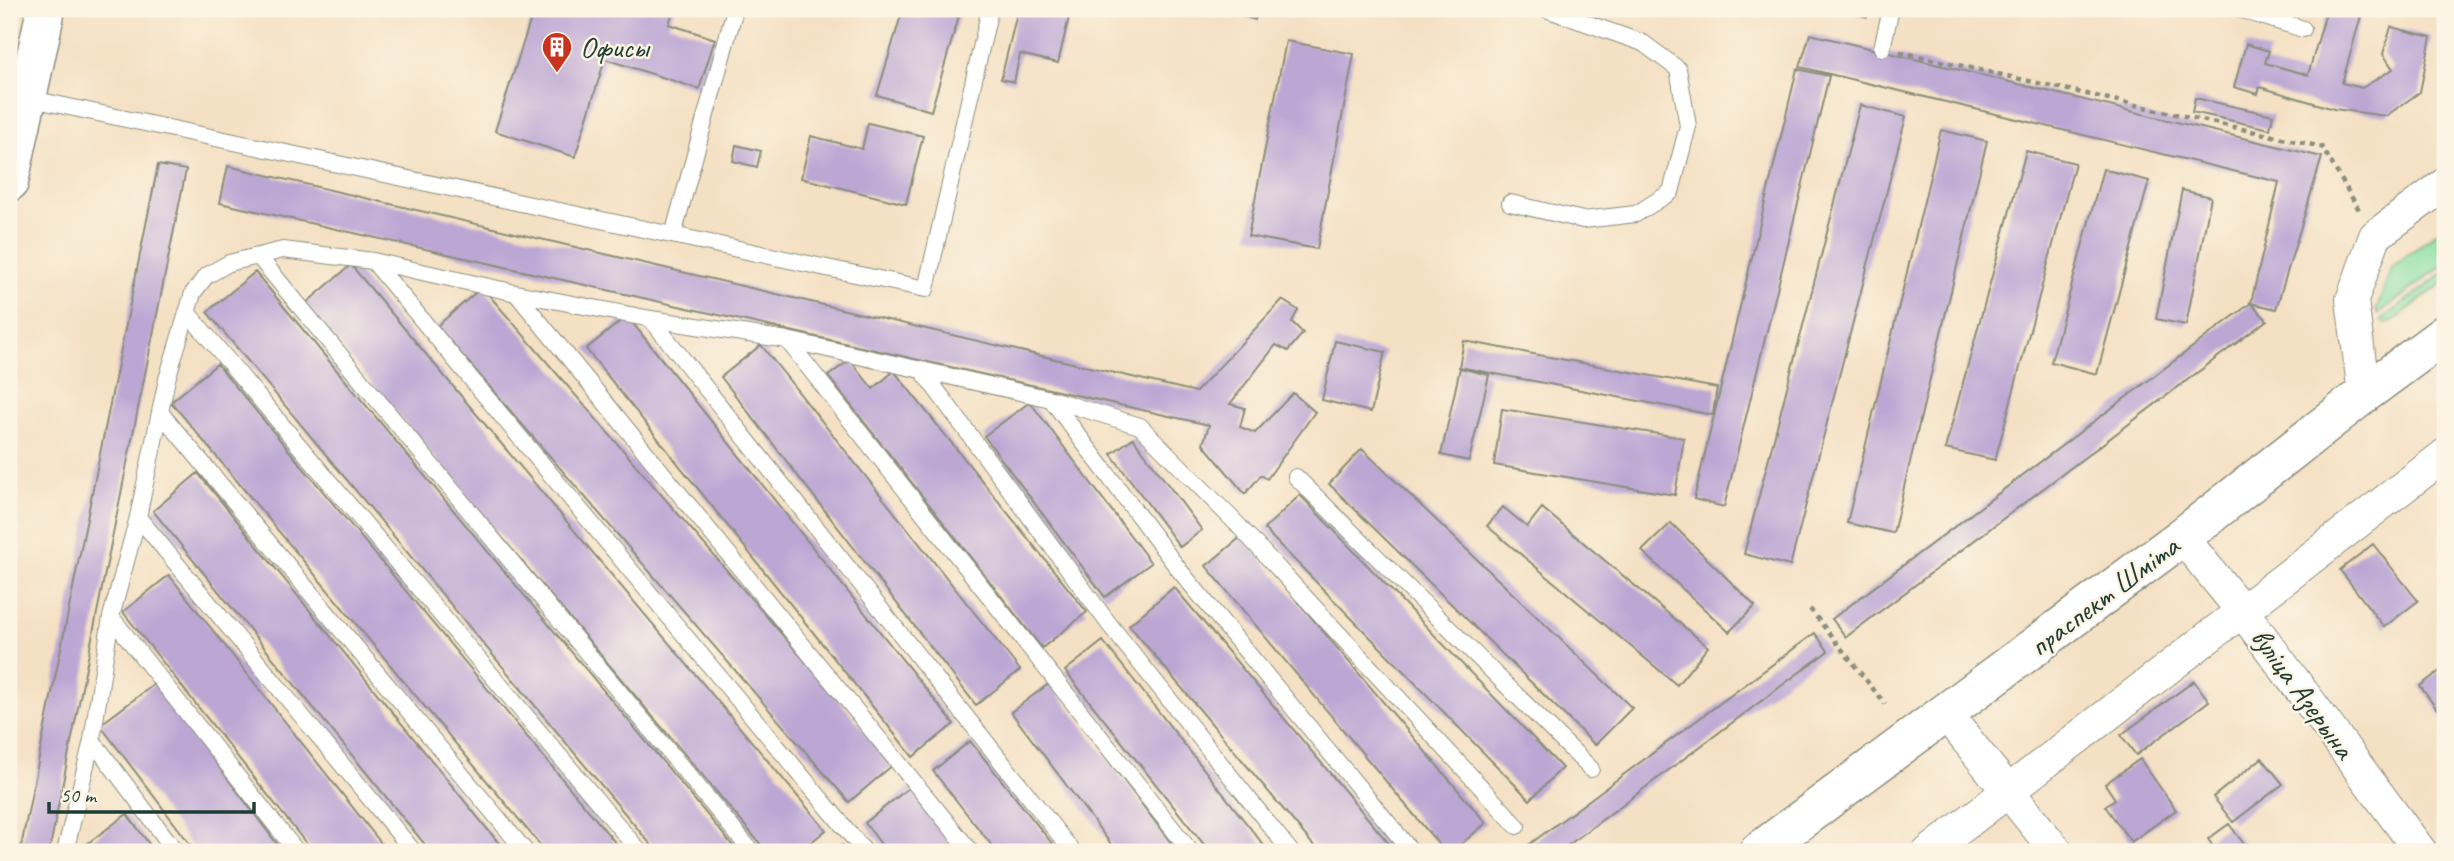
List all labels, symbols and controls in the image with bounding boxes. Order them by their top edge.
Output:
place label: Офисы [580,28,651,66]
building icon: Офисы [540,30,574,74]
street label: праспект Шміта [2021,526,2188,665]
street label: вуліца Азерына [2243,620,2364,768]
scale bar [49,770,254,814]
text: 50 m [60,782,98,808]

